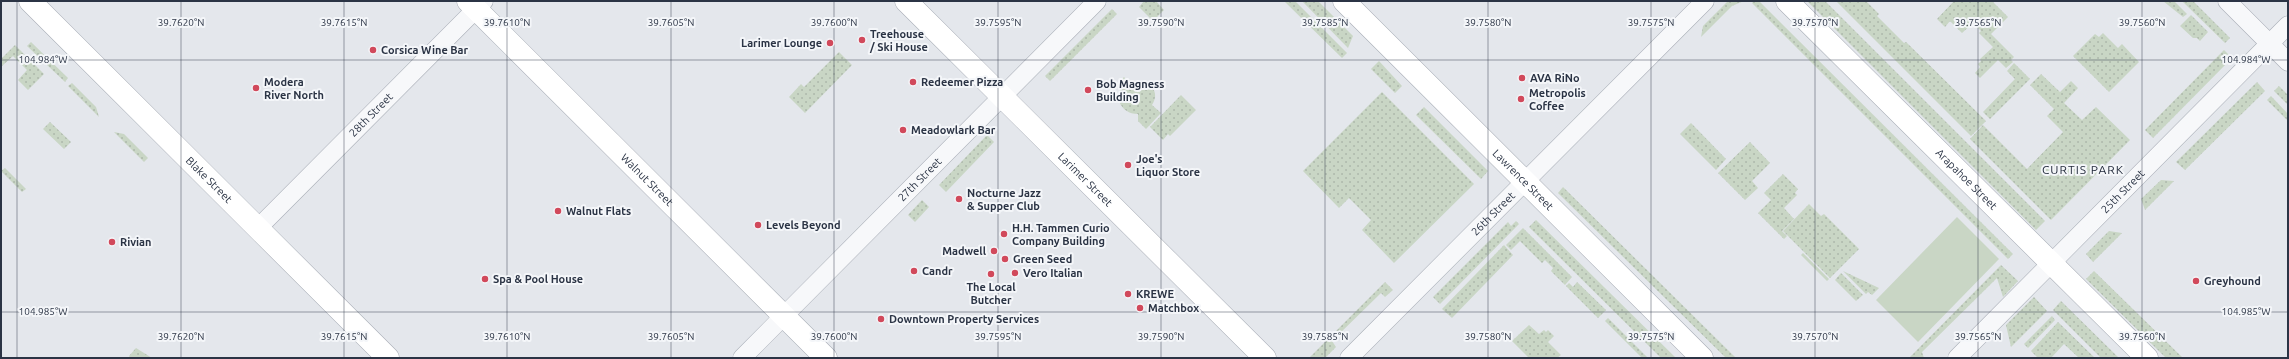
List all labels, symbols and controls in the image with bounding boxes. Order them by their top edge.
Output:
text: 39.7620°N [158,17,204,28]
text: 39.7615°N [321,17,367,28]
text: 39.7610°N [484,17,530,28]
text: 39.7605°N [648,17,694,28]
text: 39.7600°N [811,17,857,28]
text: 39.7595°N [975,17,1021,28]
text: 39.7590°N [1138,17,1184,28]
text: 39.7585°N [1302,17,1348,28]
text: 39.7580°N [1465,17,1511,28]
text: 39.7575°N [1628,17,1674,28]
text: 39.7570°N [1792,17,1838,28]
text: 39.7565°N [1955,17,2001,28]
text: 39.7560°N [2119,17,2165,28]
place label: Treehouse / Ski House [869,28,928,53]
marker: Treehouse / Ski House [857,35,867,45]
place label: Larimer Lounge [741,37,822,49]
marker: Larimer Lounge [825,38,835,48]
place label: Corsica Wine Bar [381,44,469,56]
marker: Corsica Wine Bar [368,45,378,55]
text: 104.984°W [19,54,67,65]
text: 104.984°W [2222,54,2270,65]
place label: AVA RiNo [1530,72,1580,84]
marker: AVA RiNo [1517,73,1527,83]
place label: Modera River North [264,76,324,101]
place label: Redeemer Pizza [921,76,1003,88]
marker: Redeemer Pizza [908,77,918,87]
place label: Bob Magness Building [1096,78,1165,103]
marker: Modera River North [251,83,261,93]
marker: Bob Magness Building [1083,85,1093,95]
place label: Metropolis Coffee [1529,87,1586,112]
street label: 28th Street [347,90,395,139]
marker: Metropolis Coffee [1516,94,1526,104]
place label: Meadowlark Bar [911,124,996,136]
marker: Meadowlark Bar [898,125,908,135]
street label: Arapahoe Street [1934,146,2000,212]
street label: Lawrence Street [1490,147,1556,213]
street label: Larimer Street [1056,150,1115,209]
street label: Walnut Street [619,151,676,209]
place label: Joe's Liquor Store [1136,153,1200,178]
street label: Blake Street [184,154,235,206]
street label: 27th Street [896,155,944,204]
marker: Joe's Liquor Store [1123,160,1133,170]
district label: CURTIS PARK [2042,163,2124,176]
street label: 25th Street [2099,167,2147,216]
place label: Nocturne Jazz & Supper Club [967,187,1041,212]
street label: 26th Street [1469,189,1518,238]
marker: Nocturne Jazz & Supper Club [954,194,964,204]
place label: Walnut Flats [566,205,631,217]
marker: Walnut Flats [553,206,563,216]
place label: Levels Beyond [766,219,841,231]
marker: Levels Beyond [753,220,763,230]
place label: H.H. Tammen Curio Company Building [1012,222,1110,247]
marker: H.H. Tammen Curio Company Building [999,229,1009,239]
place label: Rivian [120,236,152,248]
marker: Rivian [107,237,117,247]
place label: Madwell [942,245,987,257]
marker: Madwell [989,246,999,256]
place label: Green Seed [1013,253,1072,265]
marker: Green Seed [1000,254,1010,264]
place label: Candr [922,265,953,277]
marker: Candr [909,266,919,276]
place label: Vero Italian [1023,267,1083,279]
marker: Vero Italian [1010,268,1020,278]
marker: The Local Butcher [986,269,996,279]
place label: Spa & Pool House [493,273,583,285]
marker: Spa & Pool House [480,274,490,284]
place label: Greyhound [2204,275,2261,287]
marker: Greyhound [2191,276,2201,286]
place label: The Local Butcher [966,281,1016,306]
place label: KREWE [1136,288,1174,300]
marker: KREWE [1123,289,1133,299]
place label: Matchbox [1148,302,1199,314]
marker: Matchbox [1135,303,1145,313]
text: 104.985°W [19,306,67,317]
text: 104.985°W [2222,306,2270,317]
place label: Downtown Property Services [889,313,1039,325]
marker: Downtown Property Services [876,314,886,324]
text: 39.7620°N [158,331,204,342]
text: 39.7615°N [321,331,367,342]
text: 39.7610°N [484,331,530,342]
text: 39.7605°N [648,331,694,342]
text: 39.7600°N [811,331,857,342]
text: 39.7595°N [975,331,1021,342]
text: 39.7590°N [1138,331,1184,342]
text: 39.7585°N [1302,331,1348,342]
text: 39.7580°N [1465,331,1511,342]
text: 39.7575°N [1628,331,1674,342]
text: 39.7570°N [1792,331,1838,342]
text: 39.7565°N [1955,331,2001,342]
text: 39.7560°N [2119,331,2165,342]

